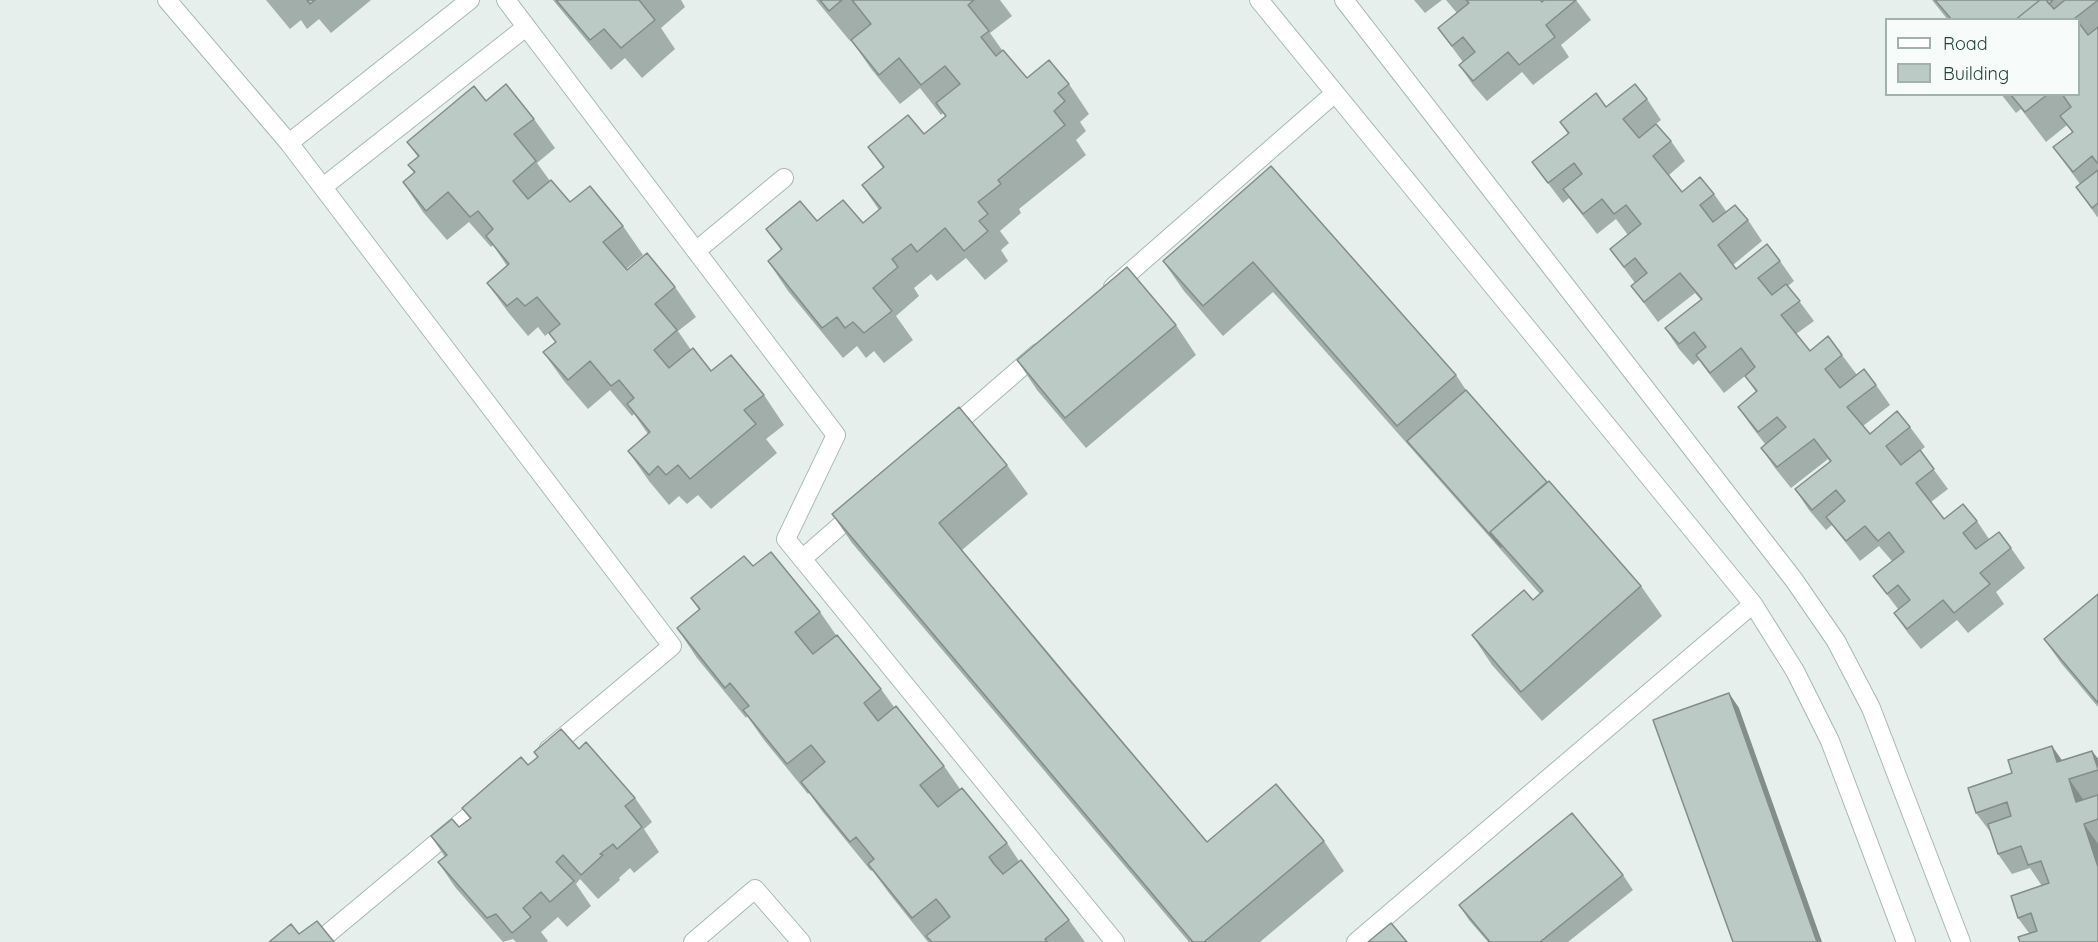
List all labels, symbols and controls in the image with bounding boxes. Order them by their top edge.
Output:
legend [1885,18,2080,96]
text: Road [1943,32,1988,55]
text: Building [1943,62,2009,85]

